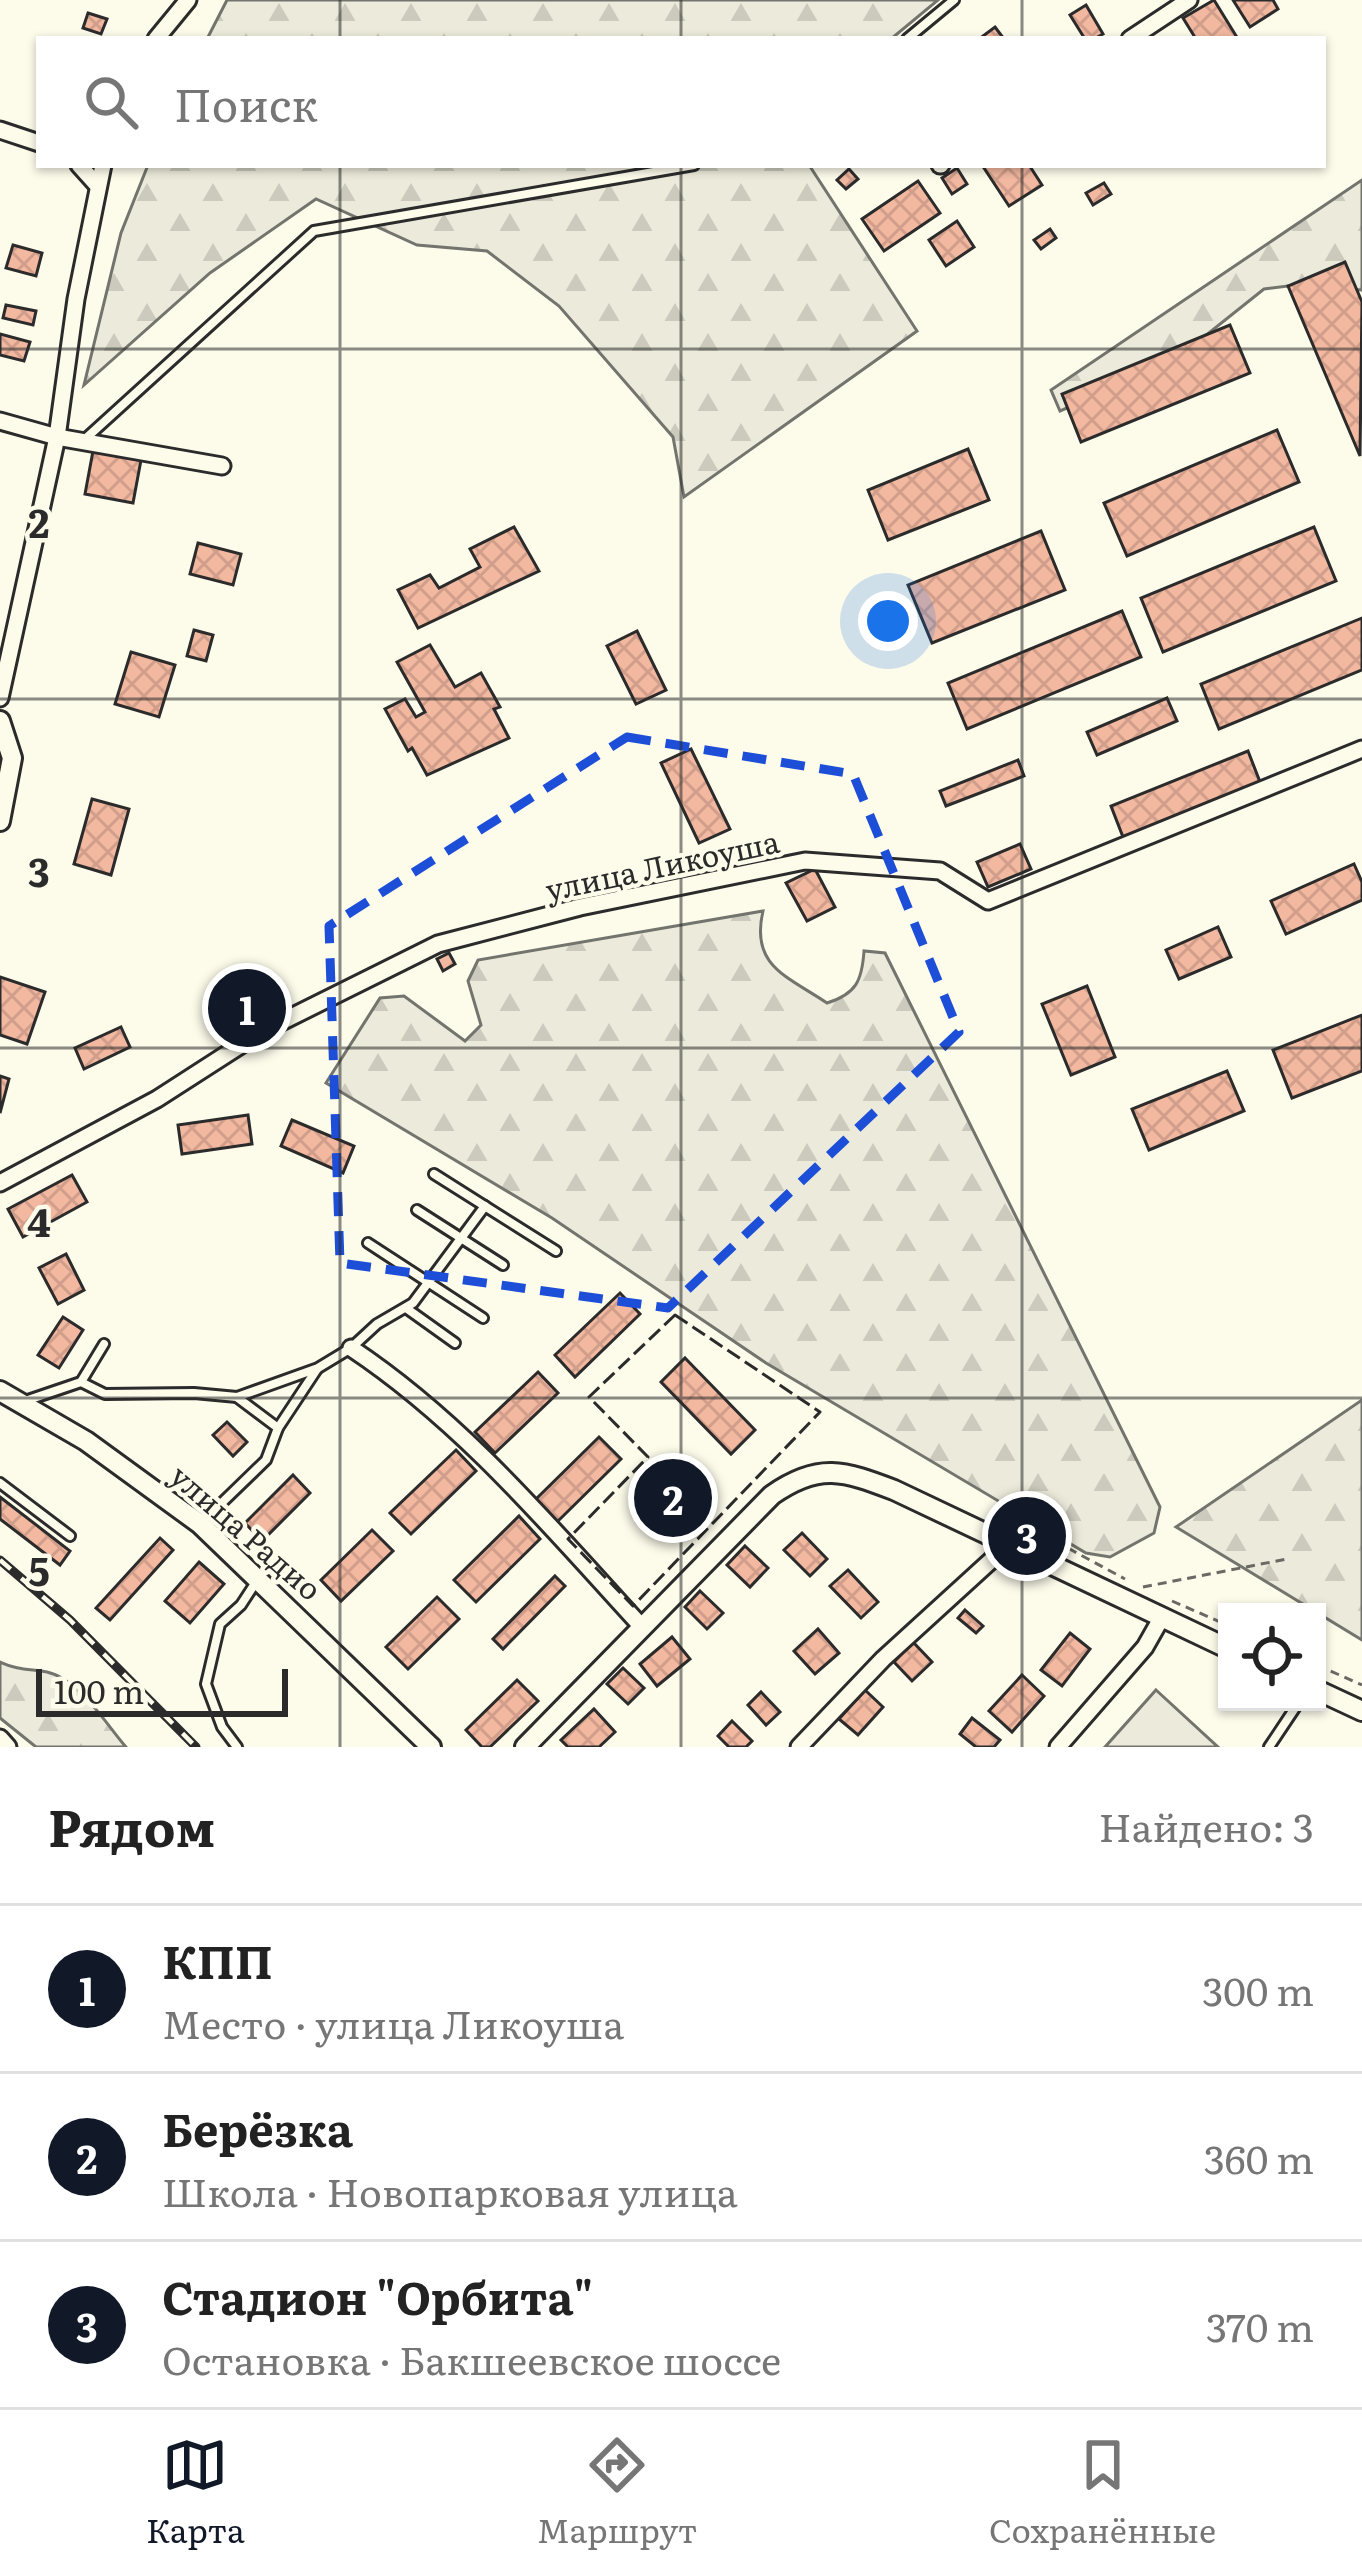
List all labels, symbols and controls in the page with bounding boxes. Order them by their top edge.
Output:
search box [36,36,1326,168]
icon: search [78,69,144,135]
text: Поиск [174,69,318,136]
text: 2 [29,492,49,550]
your location [858,591,918,651]
street label: улица Ликоуша [541,818,784,910]
text: 3 [28,841,50,899]
pin: 1 [208,963,286,1053]
text: 4 [27,1191,51,1249]
street label: улица Радио [162,1453,332,1609]
pin: 2 [634,1453,712,1543]
pin: 3 [988,1491,1066,1581]
text: 5 [28,1540,50,1598]
map controls [1218,1603,1326,1711]
button: locate [1218,1603,1326,1711]
scale bar [36,1663,288,1716]
text: 100 m [54,1665,144,1714]
text: Рядом [48,1787,215,1863]
text: Найдено: 3 [1099,1796,1314,1854]
text: КПП [162,1926,273,1993]
text: 1 [79,1960,95,2018]
text: 300 m [1202,1960,1314,2018]
text: Место · улица Ликоуша [162,1993,624,2051]
text: Берёзка [162,2094,353,2161]
text: 2 [77,2128,97,2186]
text: 360 m [1204,2128,1314,2186]
text: Школа · Новопарковая улица [162,2161,738,2219]
text: Стадион "Орбита" [162,2262,593,2329]
text: 3 [76,2296,98,2354]
text: 370 m [1206,2296,1314,2354]
text: Остановка · Бакшеевское шоссе [162,2329,781,2387]
tab: Карта [146,2432,245,2553]
tab: Маршрут [537,2432,697,2553]
tab: Сохранённые [989,2432,1216,2553]

